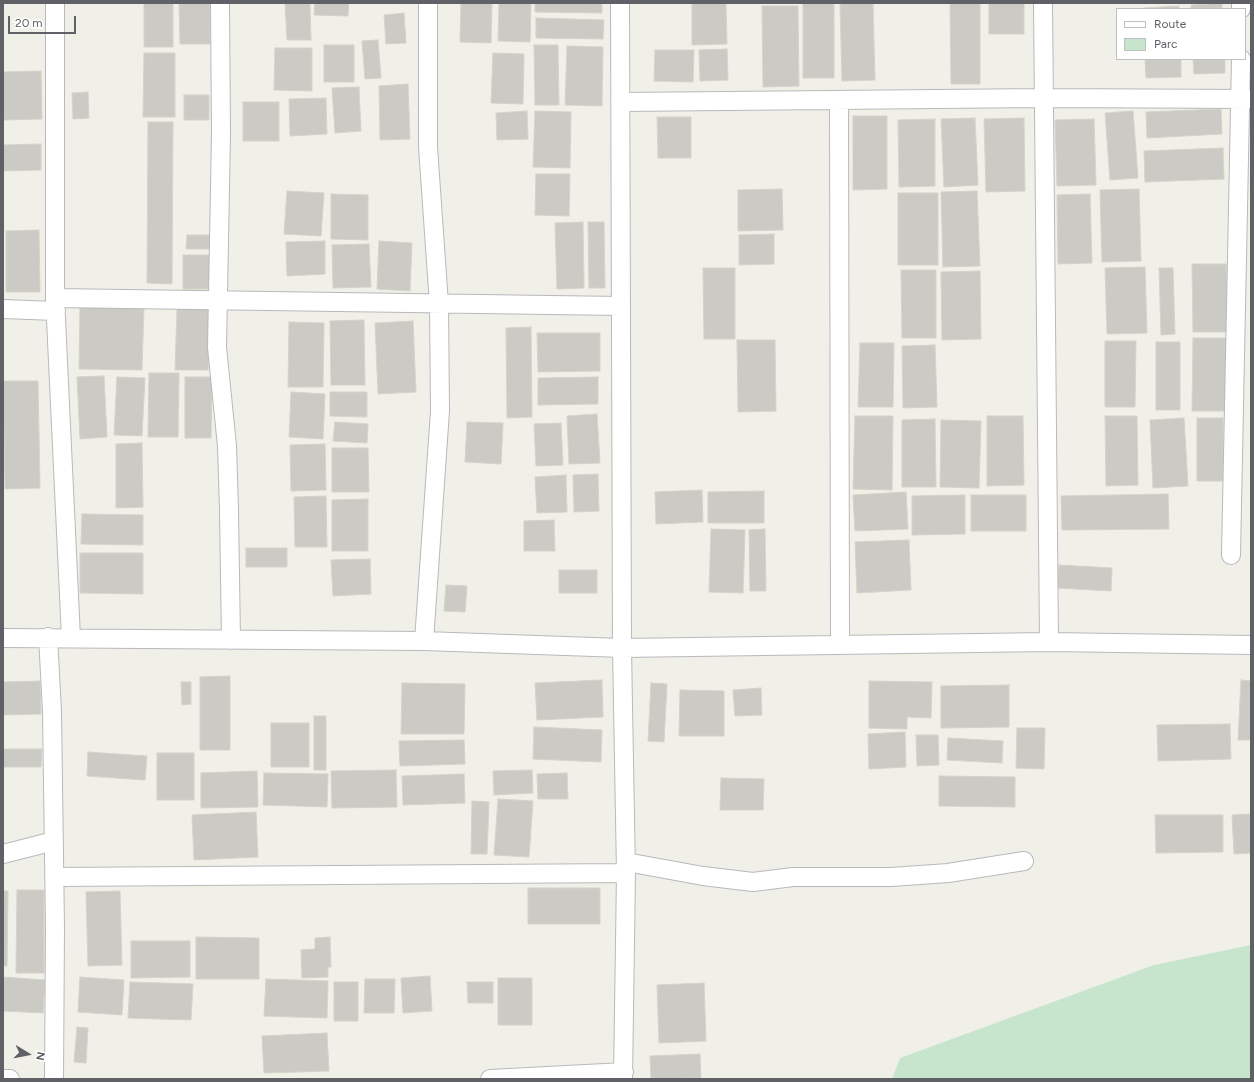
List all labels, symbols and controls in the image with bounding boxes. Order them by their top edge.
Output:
scale bar [10,8,78,34]
legend [1116,8,1246,60]
text: 20 m [15,16,43,30]
text: Route [1154,17,1186,31]
text: Parc [1154,37,1178,51]
north arrow [8,1034,48,1074]
text: N [33,1051,47,1061]

